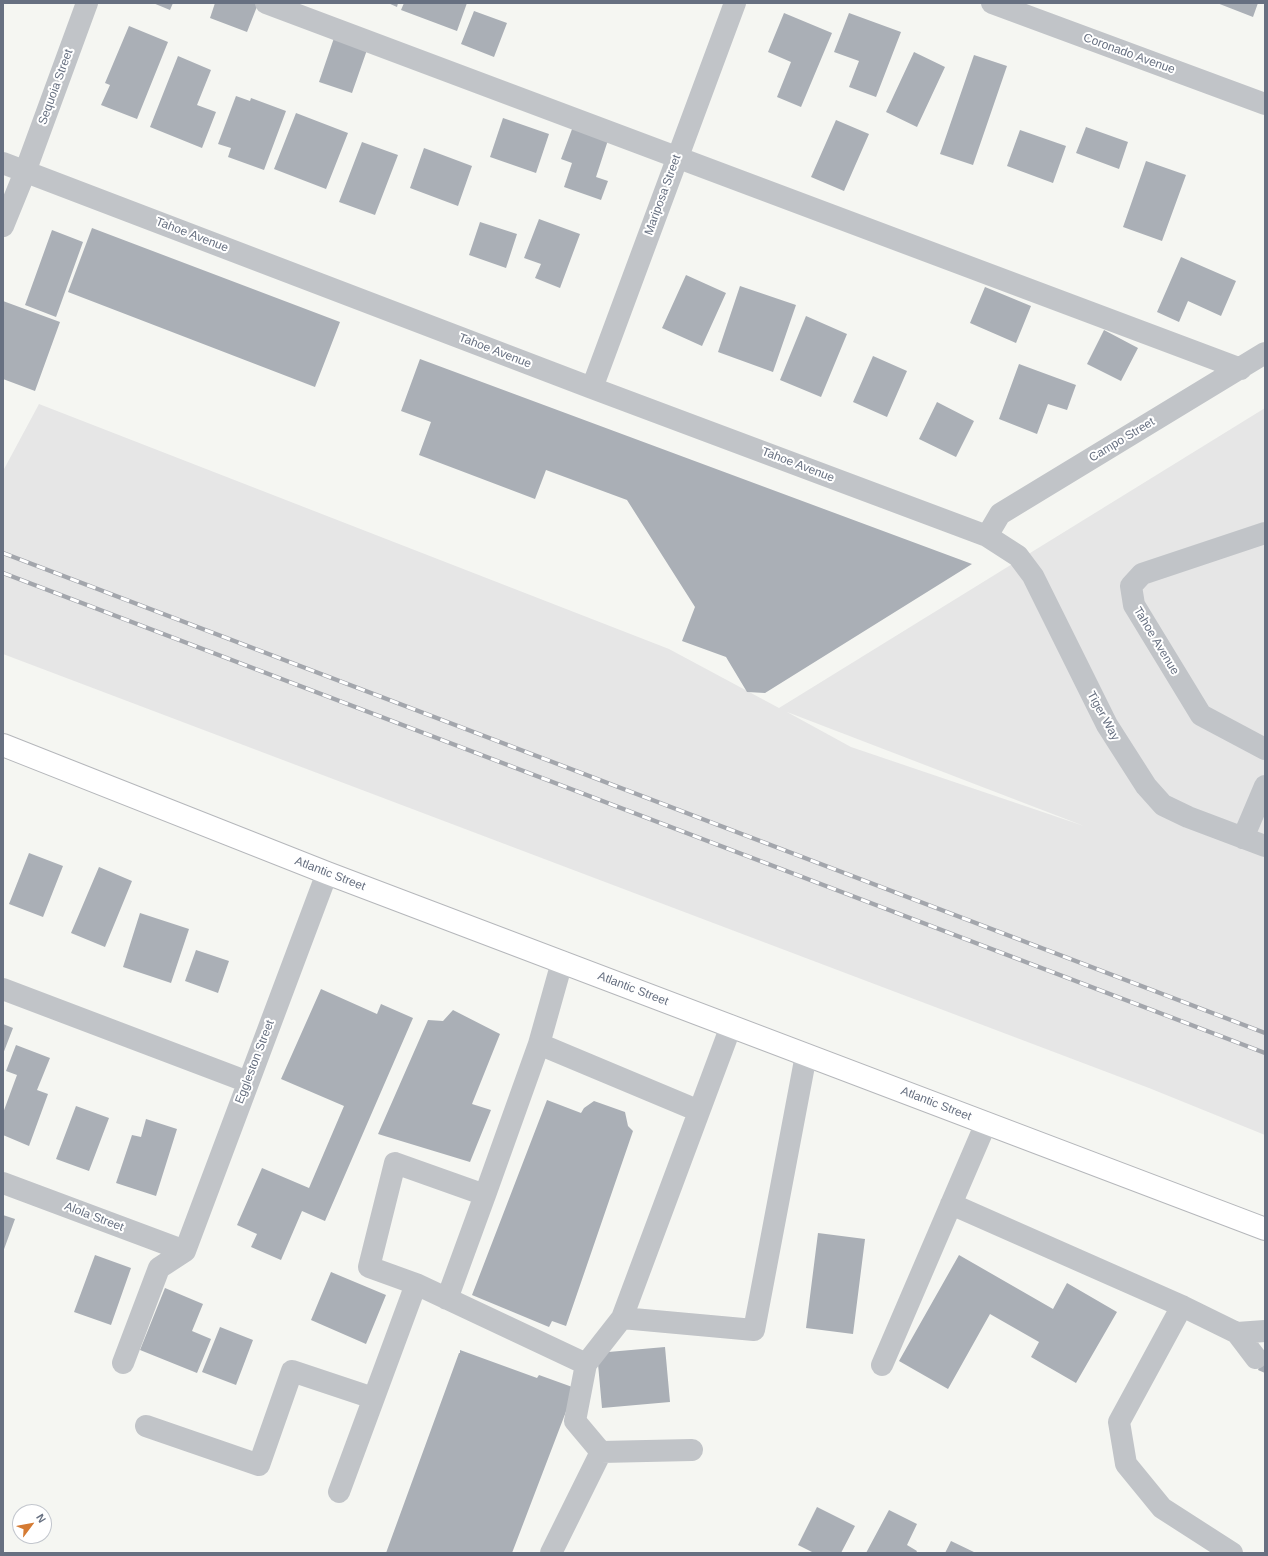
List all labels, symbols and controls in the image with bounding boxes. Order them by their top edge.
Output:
street label: Coronado Avenue [1081,31,1177,77]
street label: Sequoia Street [36,47,76,127]
street label: Mariposa Street [642,153,684,237]
street label: Tahoe Avenue [154,215,230,255]
street label: Tahoe Avenue [457,331,533,371]
street label: Campo Street [1087,415,1157,465]
street label: Tahoe Avenue [760,445,836,485]
street label: Tahoe Avenue [1130,605,1182,677]
street label: Tiger Way [1084,689,1122,743]
street label: Atlantic Street [293,854,367,894]
street label: Atlantic Street [596,969,670,1009]
street label: Eggleston Street [232,1018,278,1106]
street label: Atlantic Street [899,1084,973,1124]
street label: Alola Street [62,1199,126,1235]
north arrow [12,1504,52,1544]
text: N [34,1512,49,1525]

